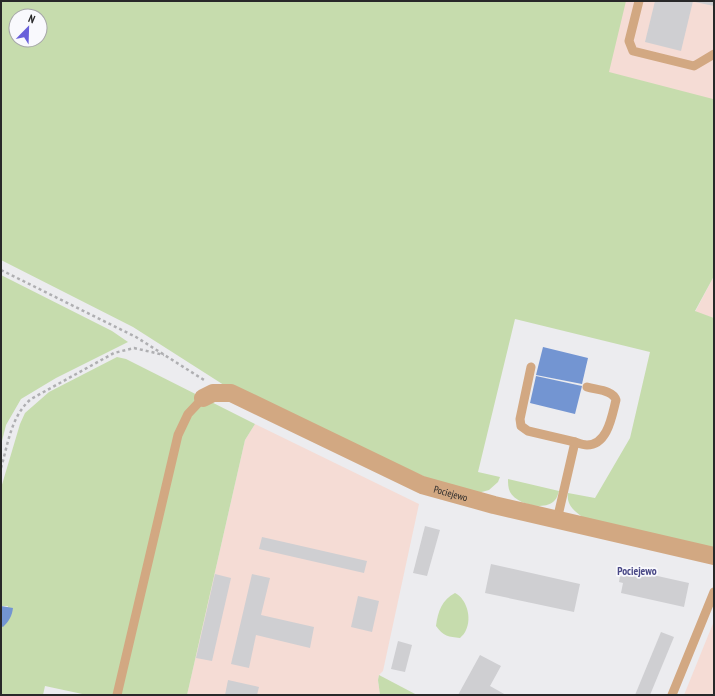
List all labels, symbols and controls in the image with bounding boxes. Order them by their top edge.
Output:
north arrow [8,8,48,48]
text: N [26,11,37,26]
street label: Pociejewo [432,483,469,504]
district label: Pociejewo [617,564,657,578]

